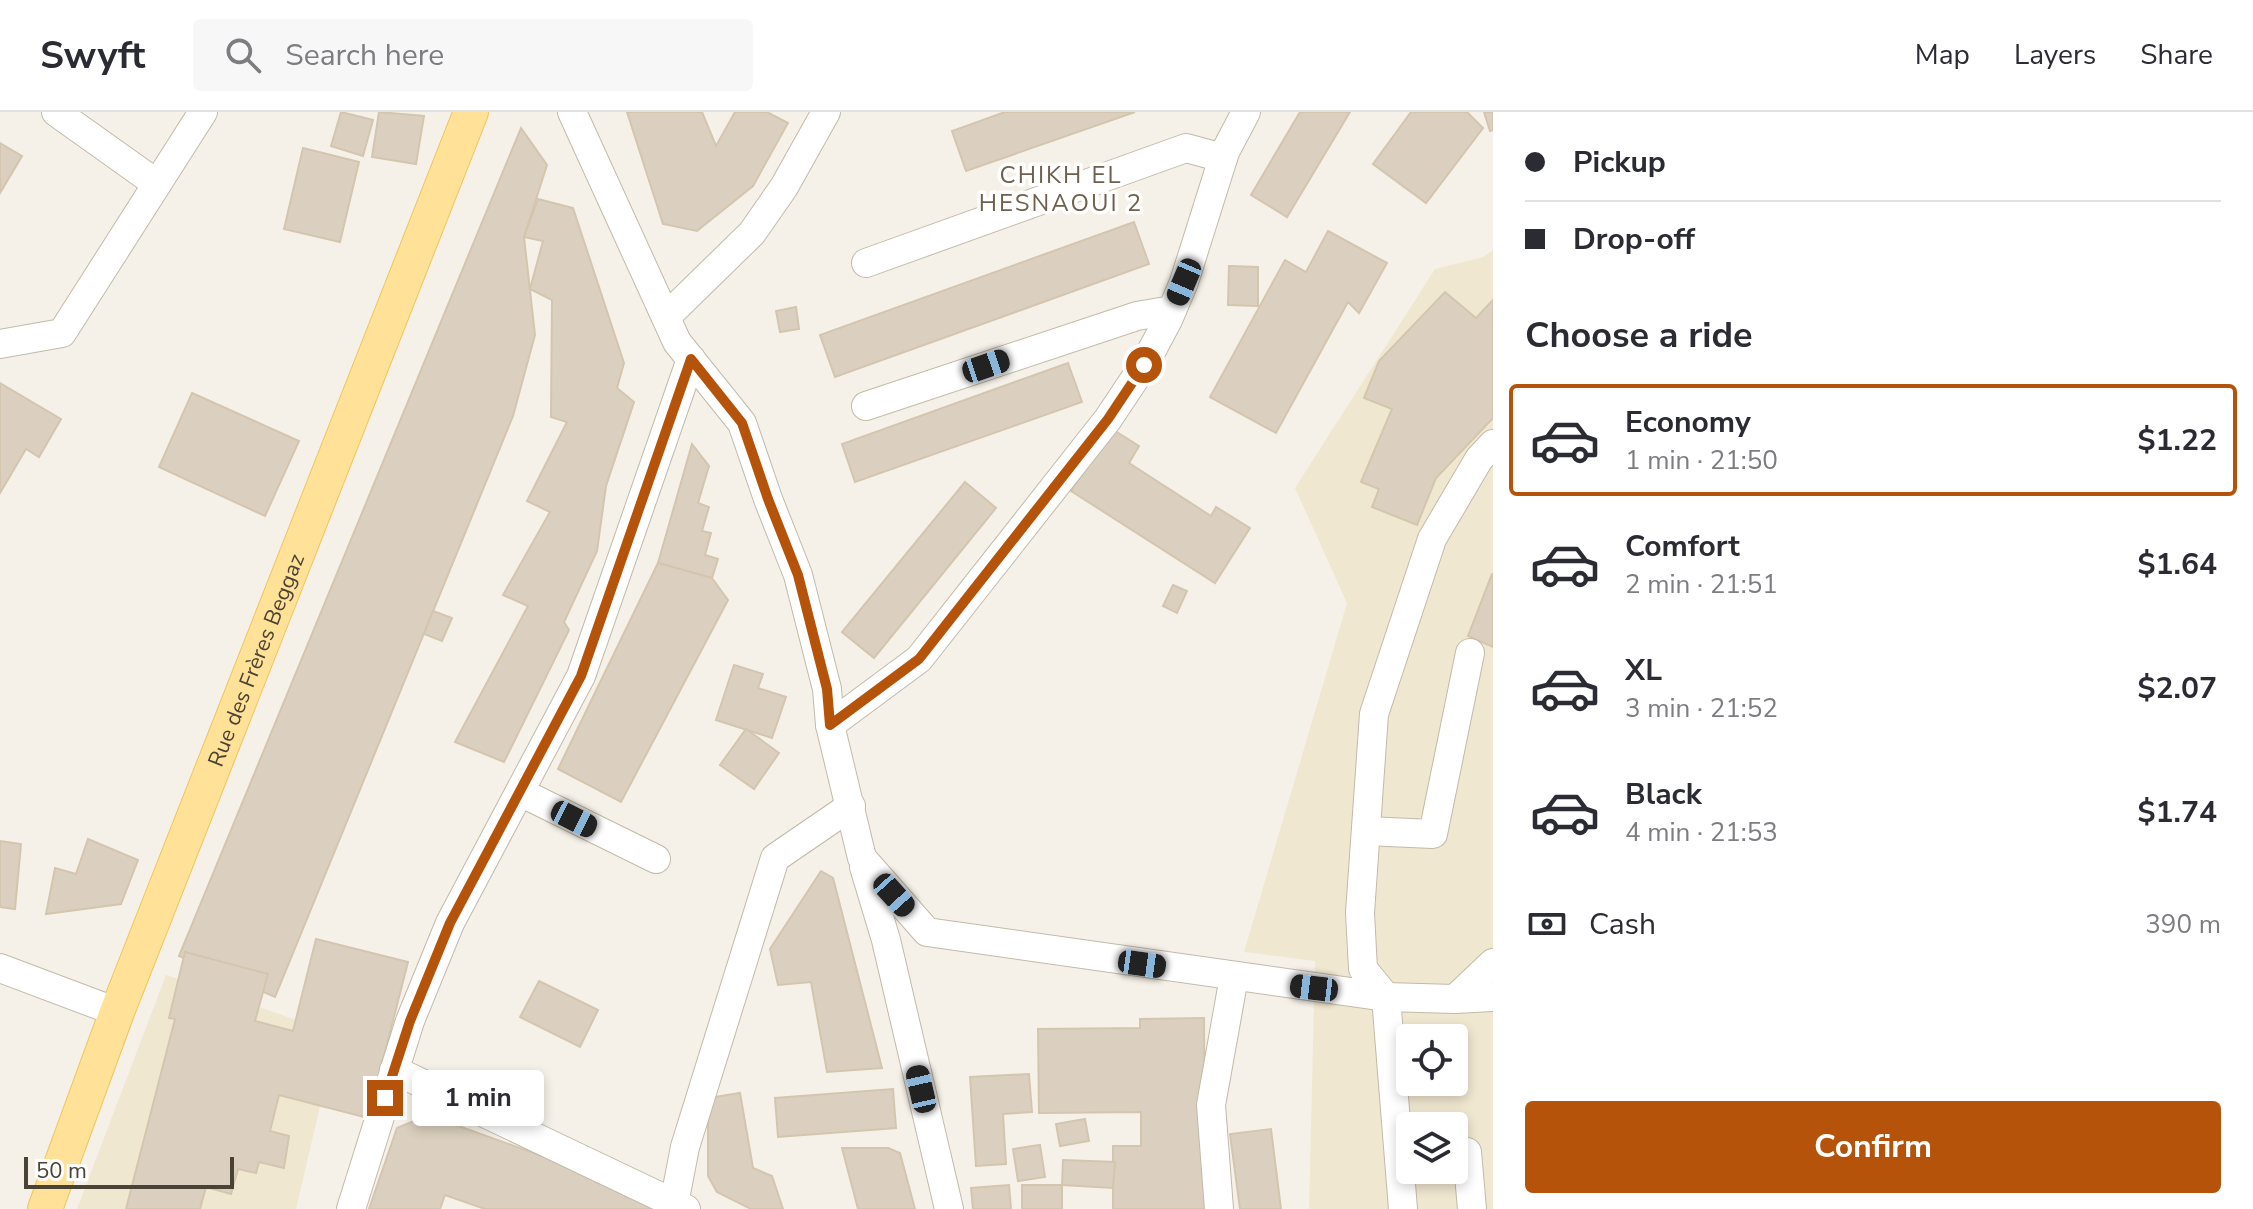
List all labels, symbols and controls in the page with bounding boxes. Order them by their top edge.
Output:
search box [193,19,753,91]
text: Swyft [40,30,145,81]
icon: search [221,33,265,77]
text: Search here [285,35,444,76]
text: Map [1915,36,1970,74]
text: Layers [2014,36,2096,74]
text: Share [2140,36,2213,74]
text: Pickup [1573,142,1666,183]
district label: CHIKH EL HESNAOUI 2 [979,159,1143,219]
text: Drop-off [1573,219,1695,260]
car [1164,255,1204,309]
text: Choose a ride [1525,311,1753,360]
car [959,347,1013,385]
route start [1126,347,1162,383]
text: Economy [1625,402,1751,443]
icon: car [1529,404,1601,476]
text: $1.22 [2138,420,2217,461]
text: 1 min · 21:50 [1625,443,1778,478]
text: Comfort [1625,526,1740,567]
icon: car [1529,528,1601,600]
text: $1.64 [2138,544,2217,585]
street label: Rue des Frères Beggaz [201,549,312,771]
text: 2 min · 21:51 [1625,567,1778,602]
text: XL [1625,650,1662,691]
icon: car [1529,652,1601,724]
text: $2.07 [2138,668,2217,709]
text: 3 min · 21:52 [1625,691,1778,726]
text: Black [1625,774,1702,815]
icon: car [1529,776,1601,848]
text: $1.74 [2138,792,2217,833]
car [547,797,601,841]
text: 4 min · 21:53 [1625,815,1778,850]
car [869,869,919,921]
icon: cash [1525,902,1569,946]
text: Cash [1589,904,1656,945]
text: 390 m [2145,907,2221,942]
car [1117,949,1167,979]
car [1289,973,1339,1003]
map controls [1396,1024,1468,1184]
button: locate [1396,1024,1468,1096]
car [904,1063,938,1115]
callout: 1 min [413,1070,545,1126]
route end [367,1080,403,1116]
text: 1 min [444,1080,512,1115]
button: Confirm [1525,1101,2221,1193]
button: layers [1396,1112,1468,1184]
scale bar [24,1153,234,1189]
text: 50 m [36,1156,87,1186]

